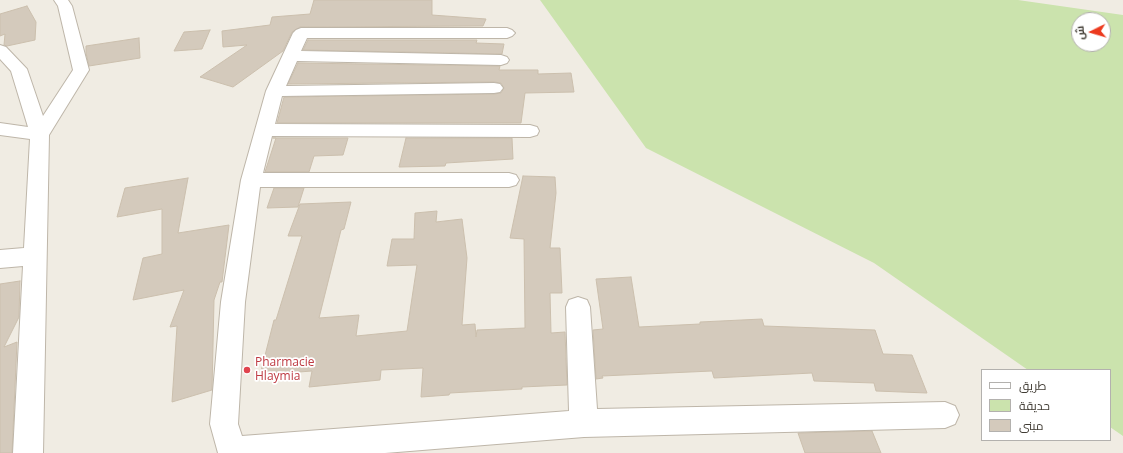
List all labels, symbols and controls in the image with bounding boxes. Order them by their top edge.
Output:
north arrow [1071,12,1111,52]
text: ش [1071,25,1088,41]
place label: Pharmacie Hlaymia [255,356,314,384]
marker: Pharmacie Hlaymia [242,365,252,375]
legend [981,369,1111,441]
text: طريق [1019,377,1046,394]
text: حديقة [1019,397,1050,414]
text: مبنى [1019,417,1044,434]

